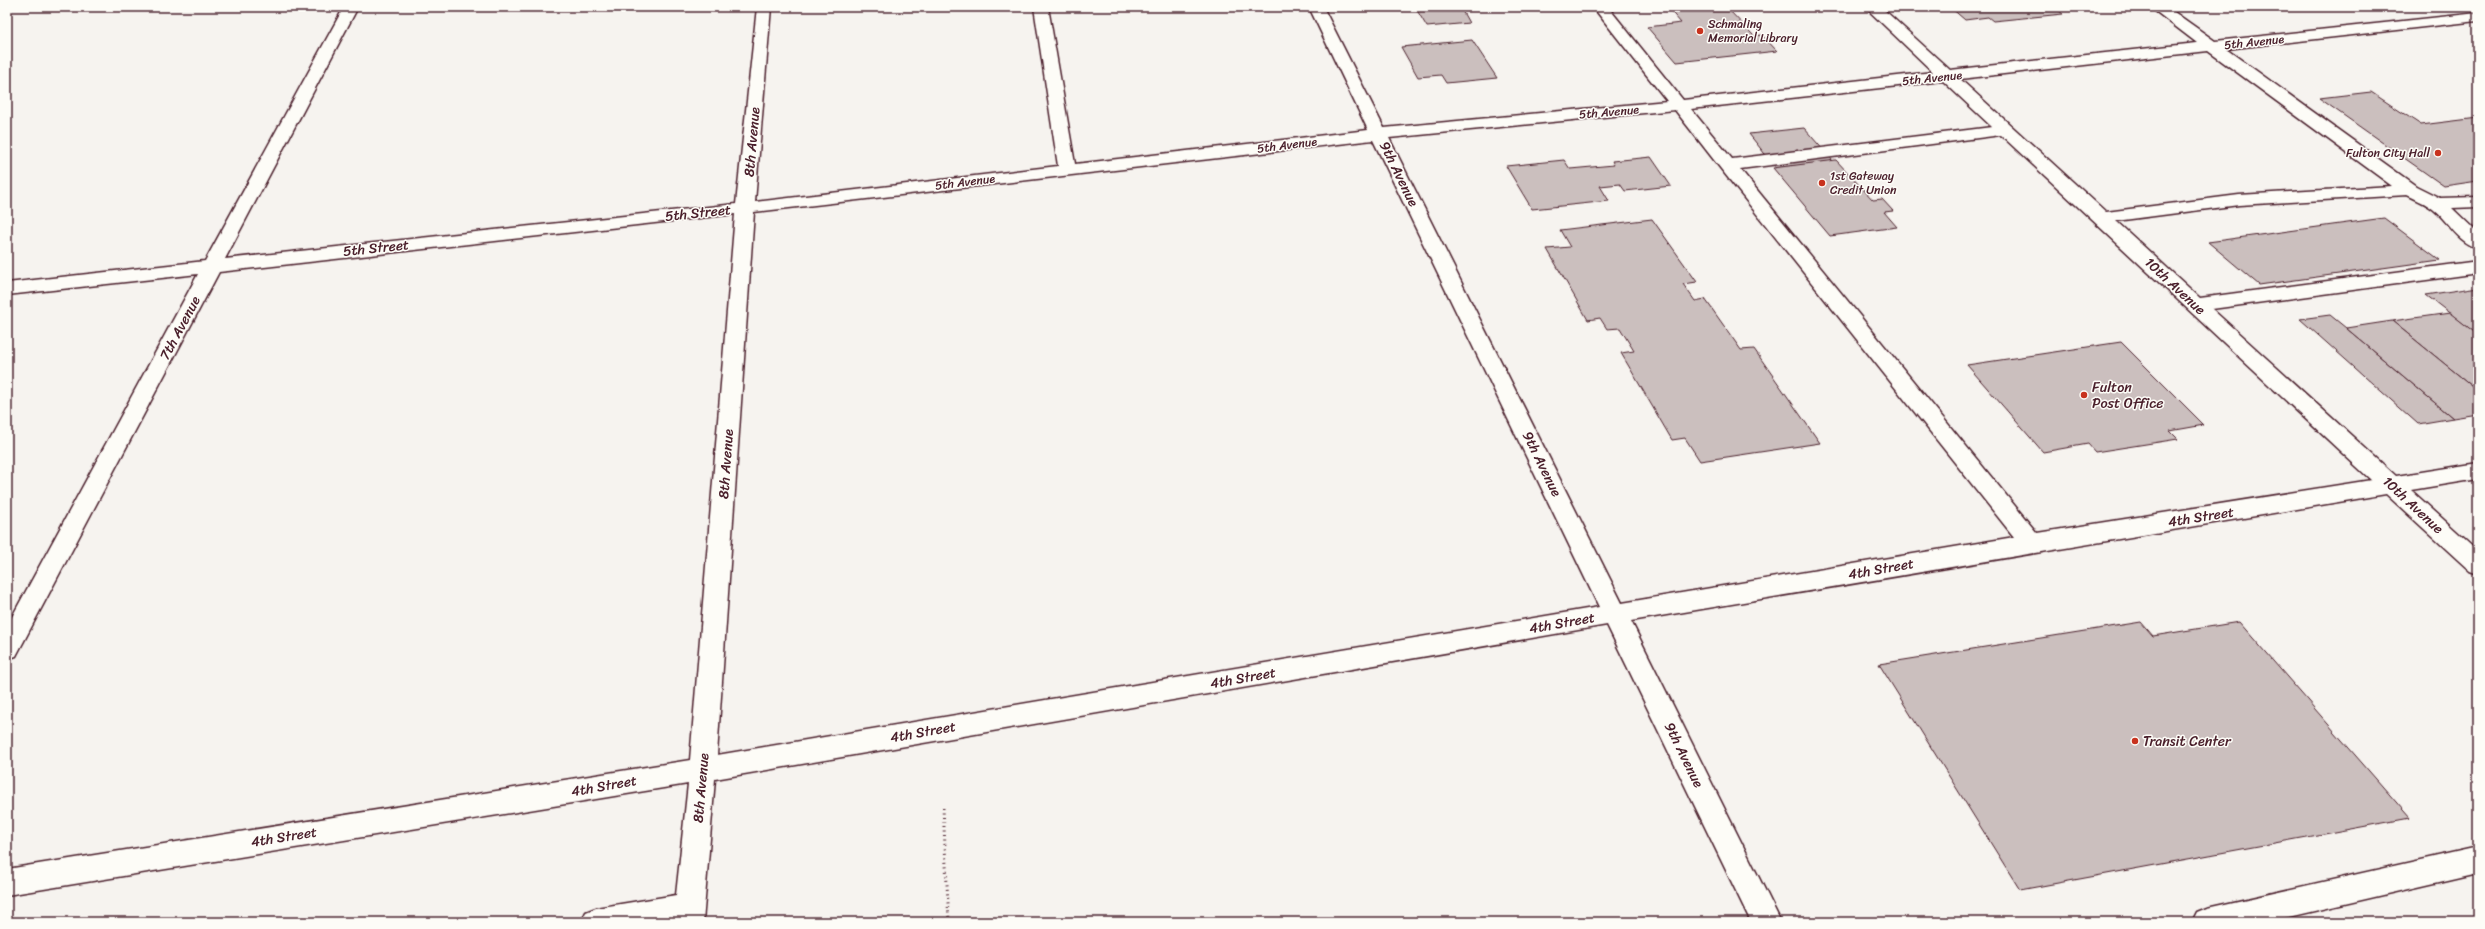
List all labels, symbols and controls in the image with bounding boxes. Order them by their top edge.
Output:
place label: Schmaling Memorial Library [1708,13,1798,49]
marker: Schmaling Memorial Library [1695,26,1705,36]
street label: 5th Avenue [2223,28,2285,56]
street label: 5th Avenue [1901,64,1963,92]
street label: 5th Avenue [1578,98,1640,126]
street label: 8th Avenue [736,106,768,178]
street label: 5th Avenue [1256,130,1318,160]
street label: 9th Avenue [1372,137,1426,211]
place label: Fulton City Hall [2346,142,2431,164]
marker: Fulton City Hall [2433,148,2443,158]
place label: 1st Gateway Credit Union [1830,165,1897,201]
street label: 5th Avenue [934,167,996,197]
marker: 1st Gateway Credit Union [1817,178,1827,188]
street label: 5th Street [664,197,732,229]
street label: 5th Street [342,232,410,264]
street label: 10th Avenue [2138,251,2212,321]
street label: 7th Avenue [153,291,208,365]
place label: Fulton Post Office [2092,375,2163,416]
marker: Fulton Post Office [2079,390,2089,400]
street label: 9th Avenue [1515,427,1569,501]
street label: 8th Avenue [711,428,741,500]
street label: 10th Avenue [2376,470,2450,540]
street label: 4th Street [2166,499,2236,535]
street label: 4th Street [1846,551,1916,587]
street label: 4th Street [1527,605,1597,641]
street label: 4th Street [1208,660,1278,696]
street label: 4th Street [888,714,958,750]
street label: 9th Avenue [1657,718,1711,792]
place label: Transit Center [2143,729,2232,754]
marker: Transit Center [2130,736,2140,746]
street label: 8th Avenue [685,752,717,824]
street label: 4th Street [569,768,639,804]
street label: 4th Street [249,819,319,855]

